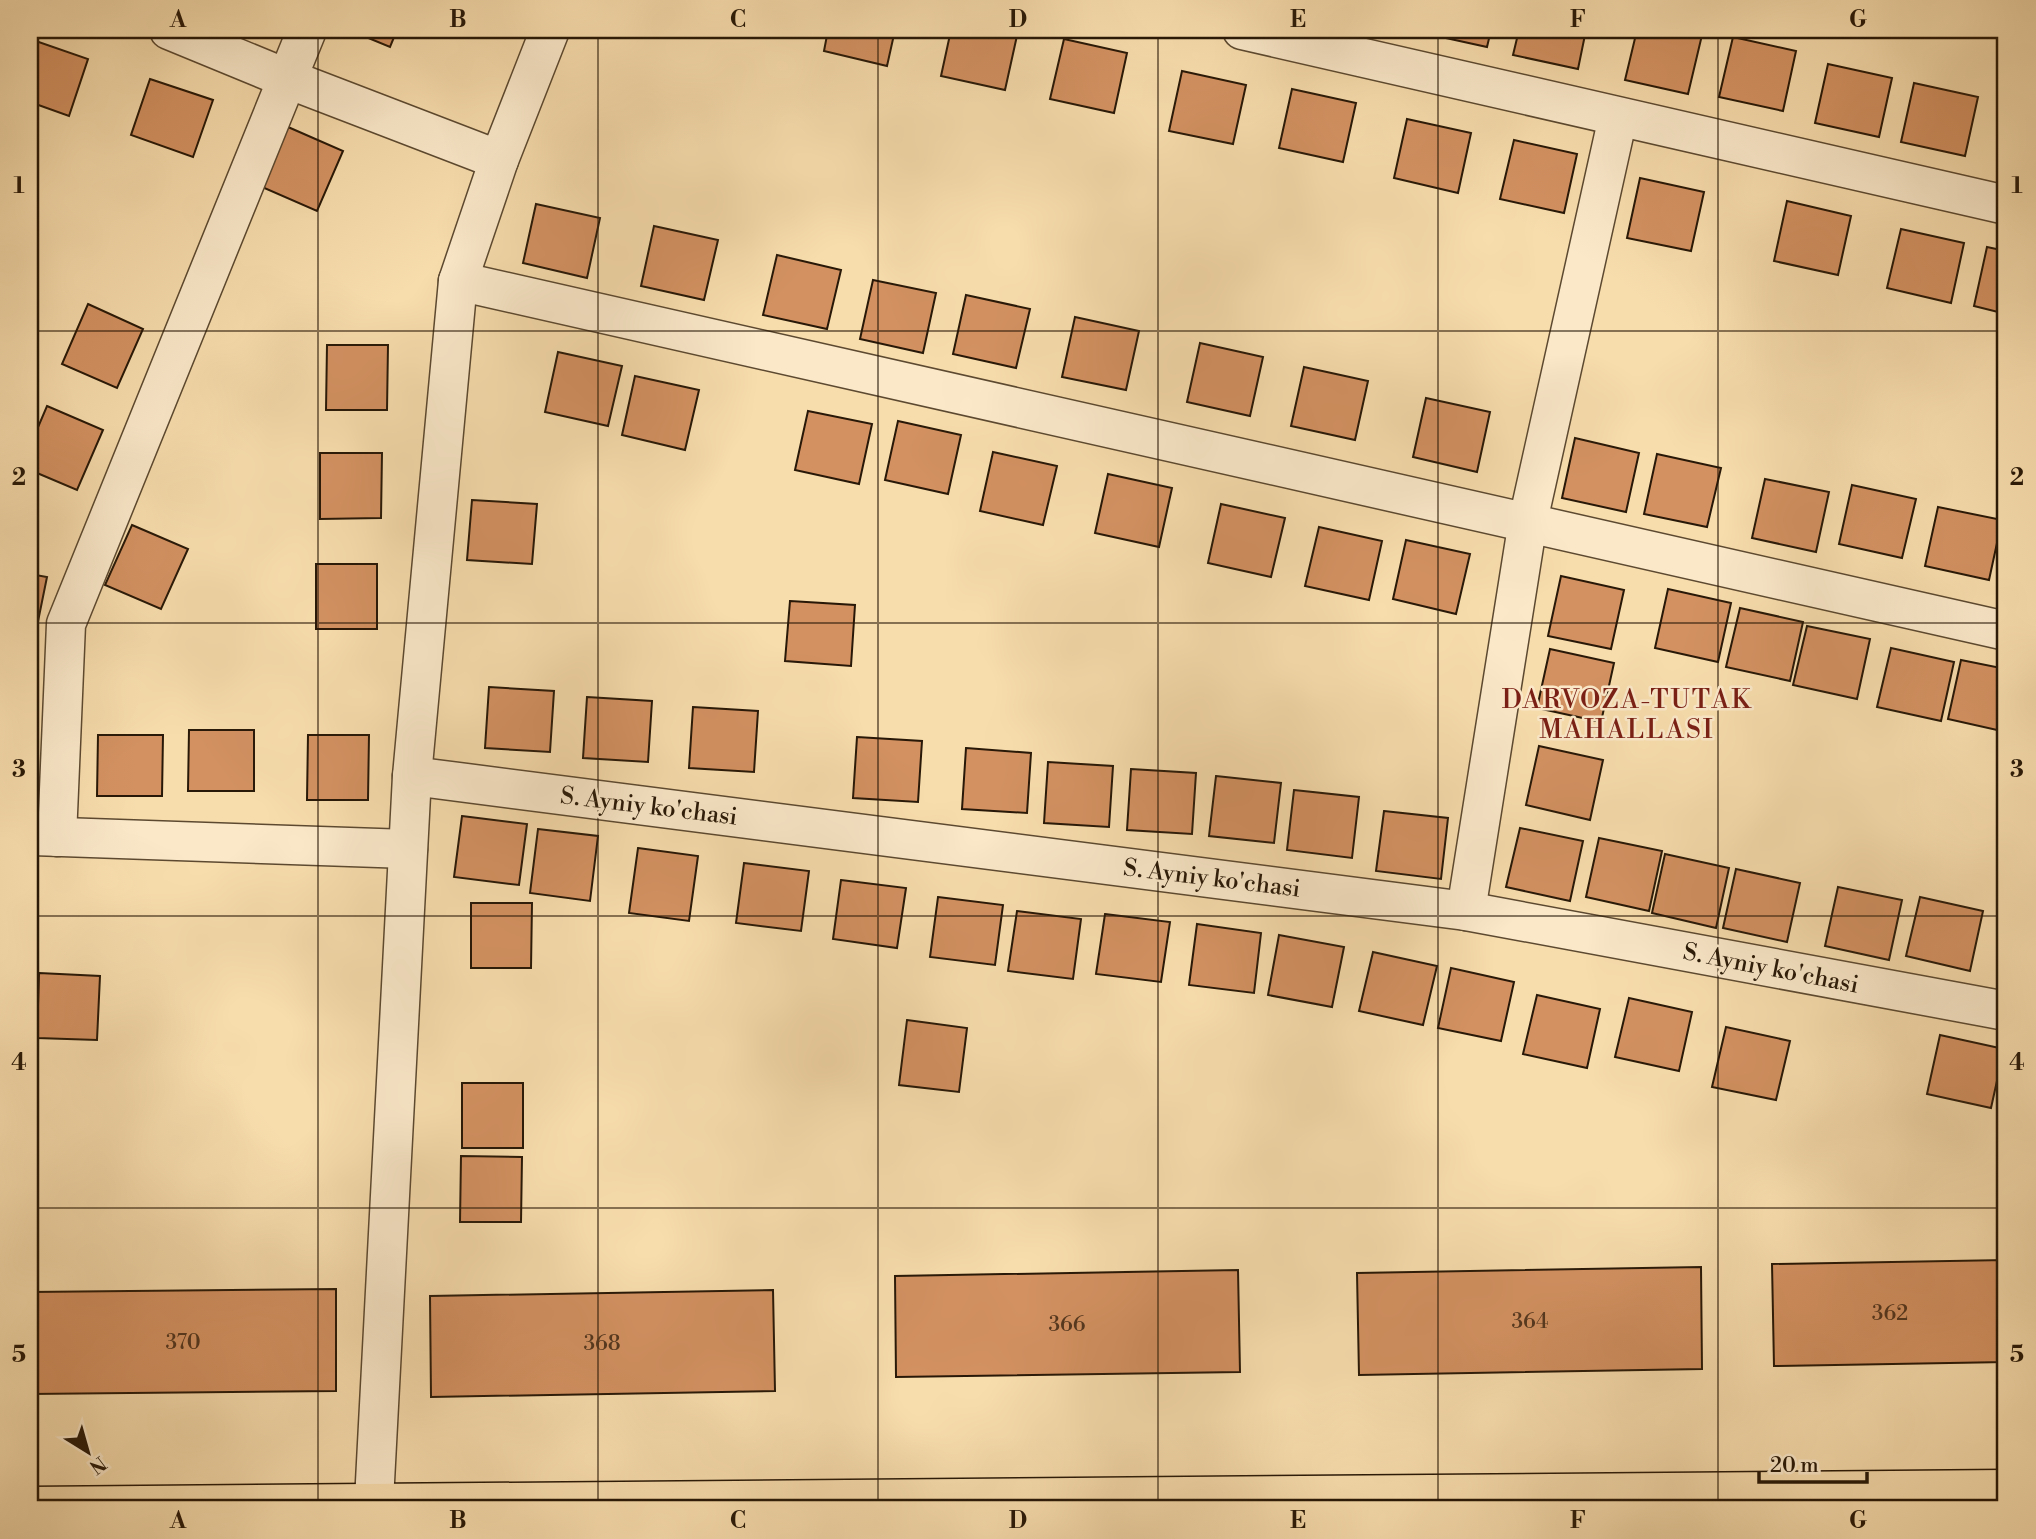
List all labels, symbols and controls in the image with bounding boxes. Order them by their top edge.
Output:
text: A [169,6,187,34]
text: B [449,6,467,34]
text: C [730,6,746,34]
text: D [1009,6,1027,34]
text: E [1290,6,1306,34]
text: F [1570,6,1586,34]
text: G [1849,6,1867,34]
text: 1 [13,172,25,200]
text: 1 [2011,172,2023,200]
text: 2 [12,464,26,492]
text: 2 [2010,464,2024,492]
district label: DARVOZA-TUTAK MAHALLASI [1502,684,1752,746]
text: 3 [12,756,26,784]
text: 3 [2010,756,2024,784]
street label: S. Ayniy ko'chasi [559,781,739,833]
street label: S. Ayniy ko'chasi [1122,853,1302,905]
street label: S. Ayniy ko'chasi [1680,937,1861,1001]
text: 4 [11,1049,27,1077]
text: 4 [2009,1049,2025,1077]
house number: 362 [1872,1301,1908,1327]
house number: 364 [1511,1309,1549,1335]
house number: 366 [1048,1312,1086,1338]
house number: 370 [165,1330,201,1356]
house number: 368 [583,1331,621,1357]
text: 5 [12,1341,26,1369]
text: 5 [2010,1341,2024,1369]
north arrow [52,1416,122,1486]
scale bar [1759,1441,1868,1485]
text: N [84,1451,111,1479]
text: 20 m [1770,1453,1819,1479]
text: A [169,1507,187,1535]
text: B [449,1507,467,1535]
text: C [730,1507,746,1535]
text: D [1009,1507,1027,1535]
text: E [1290,1507,1306,1535]
text: F [1570,1507,1586,1535]
text: G [1849,1507,1867,1535]

